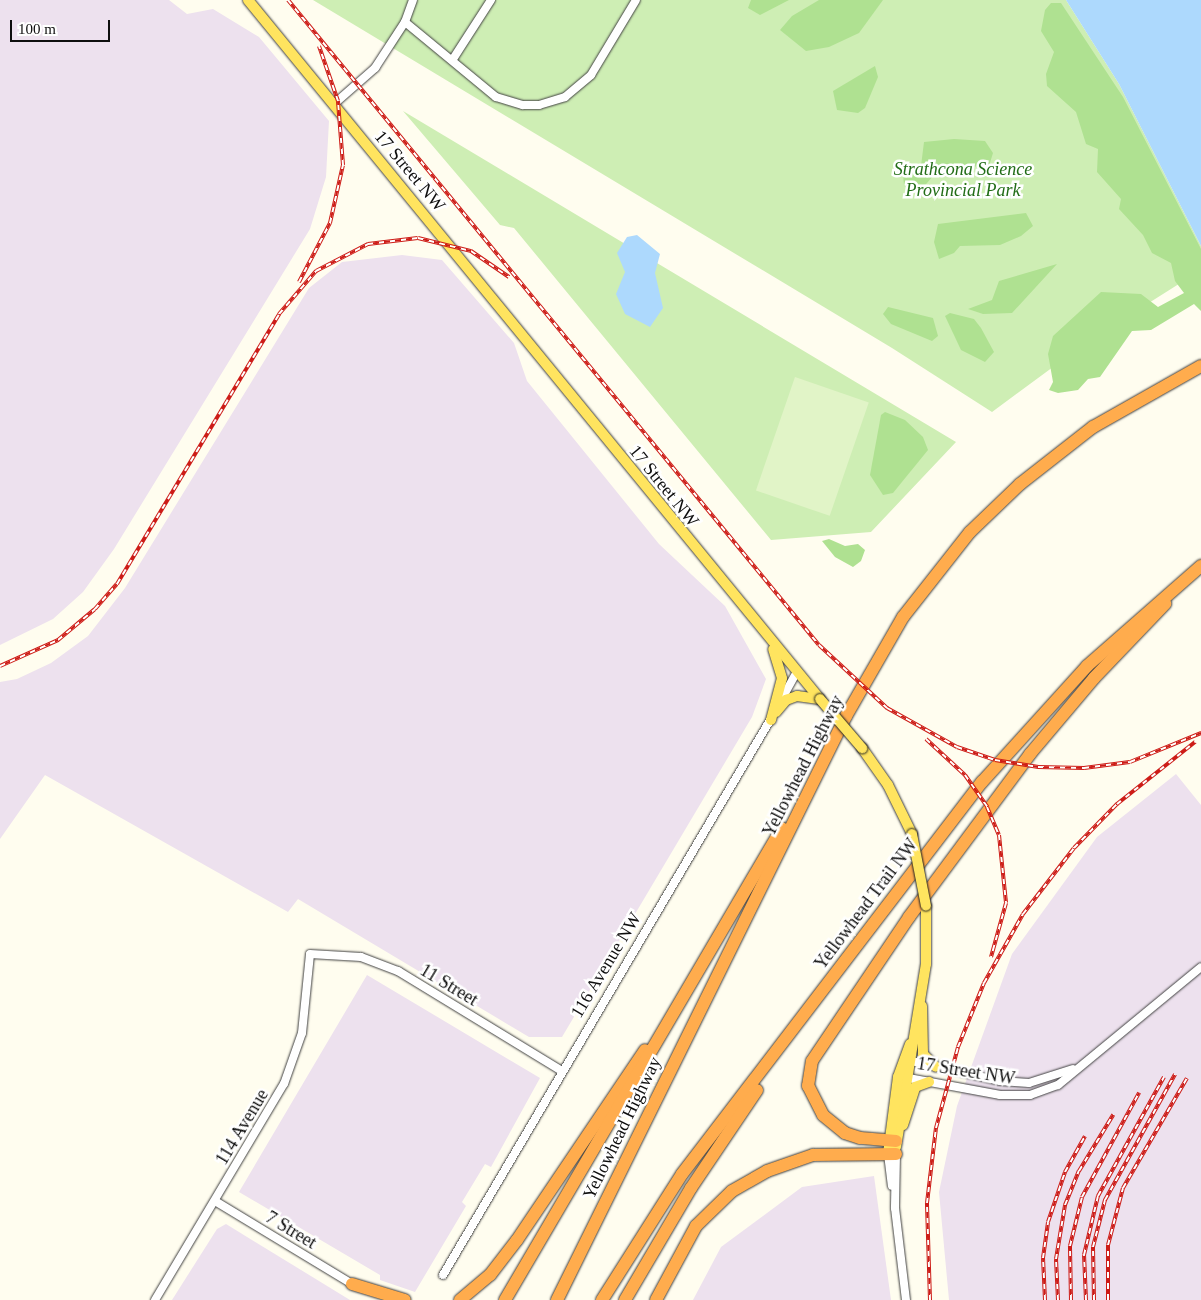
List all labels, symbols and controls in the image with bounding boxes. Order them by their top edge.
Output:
scale bar [12,10,112,42]
text: 100 m [18,21,56,37]
street label: 17 Street NW [370,126,450,216]
park label: Strathcona Science Provincial Park [894,159,1032,202]
street label: 17 Street NW [624,441,704,531]
street label: Yellowhead Highway [758,692,848,840]
street label: Yellowhead Trail NW [810,834,922,974]
street label: 116 Avenue NW [566,908,646,1022]
street label: 11 Street [416,959,482,1011]
street label: Yellowhead Highway [578,1053,666,1203]
street label: 17 Street NW [915,1053,1017,1089]
street label: 114 Avenue [211,1085,273,1169]
street label: 7 Street [262,1206,320,1254]

